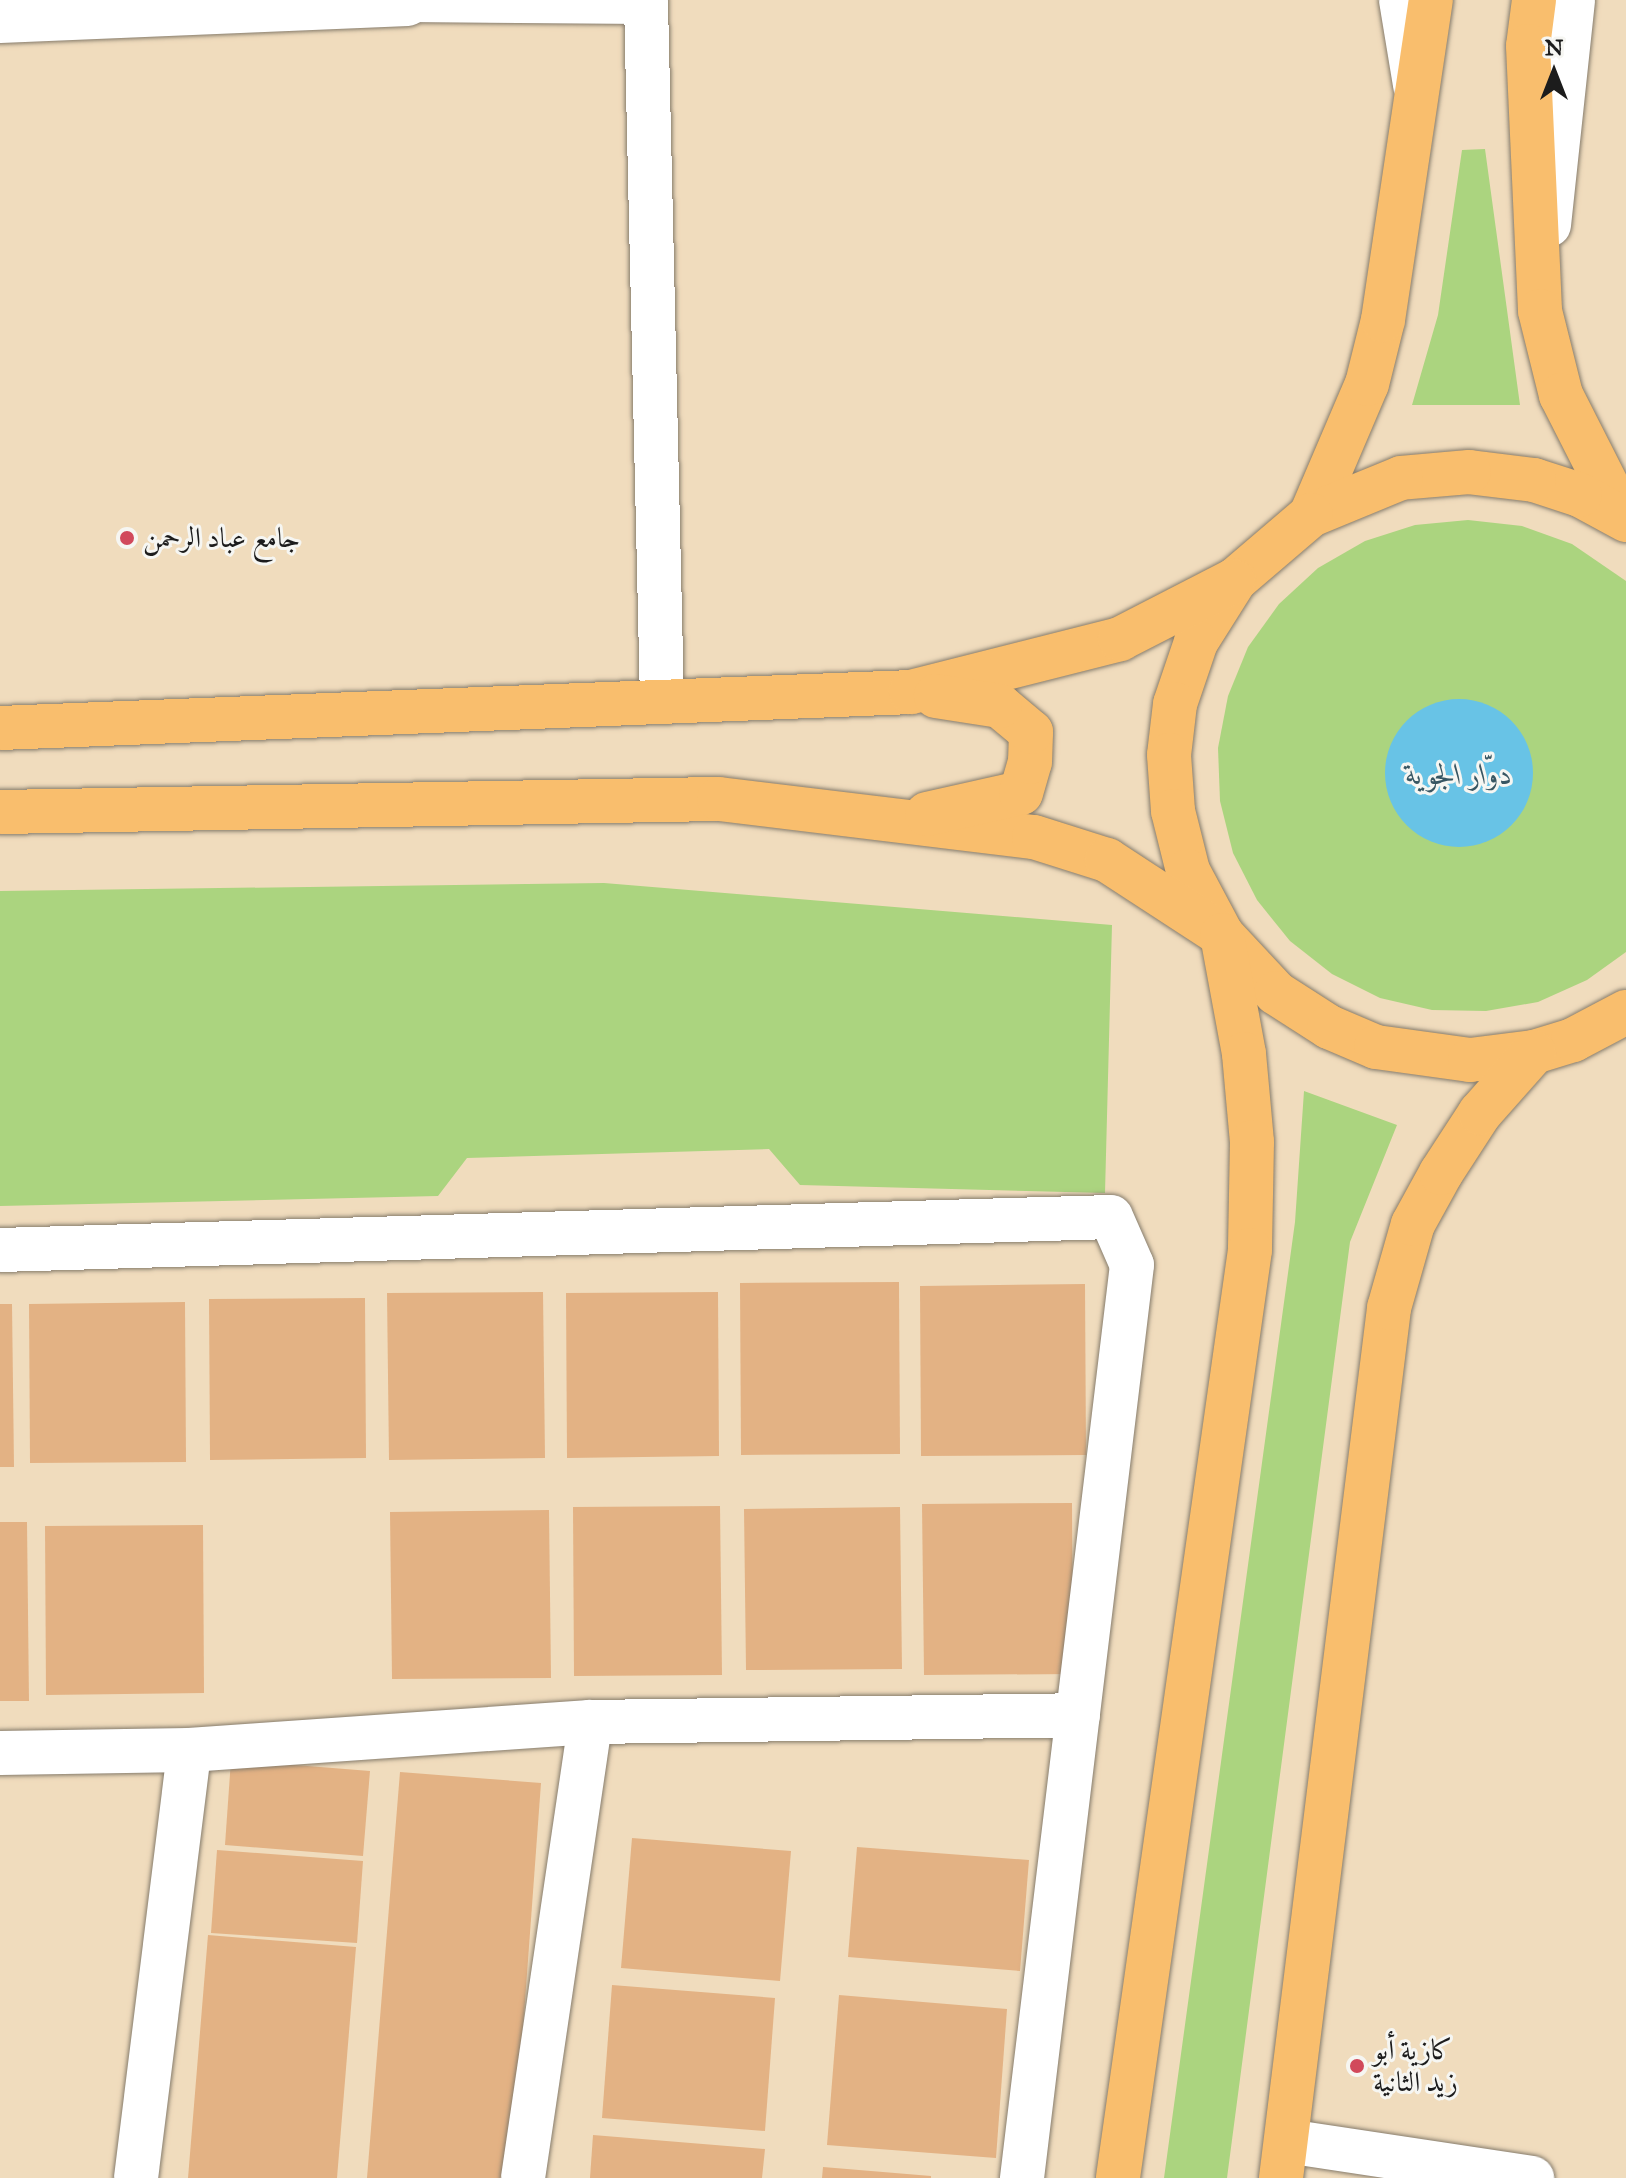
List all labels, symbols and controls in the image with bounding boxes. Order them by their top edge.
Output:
north arrow [1514,32,1594,112]
text: N [1545,34,1563,61]
place label: جامع عباد الرحمن [143,521,300,555]
marker: جامع عباد الرحمن [118,529,136,547]
water label: دوّار الجوية [1405,756,1513,792]
place label: كازية أبو زيد الثانية [1373,2033,1458,2099]
marker: كازية أبو زيد الثانية [1348,2057,1366,2075]

